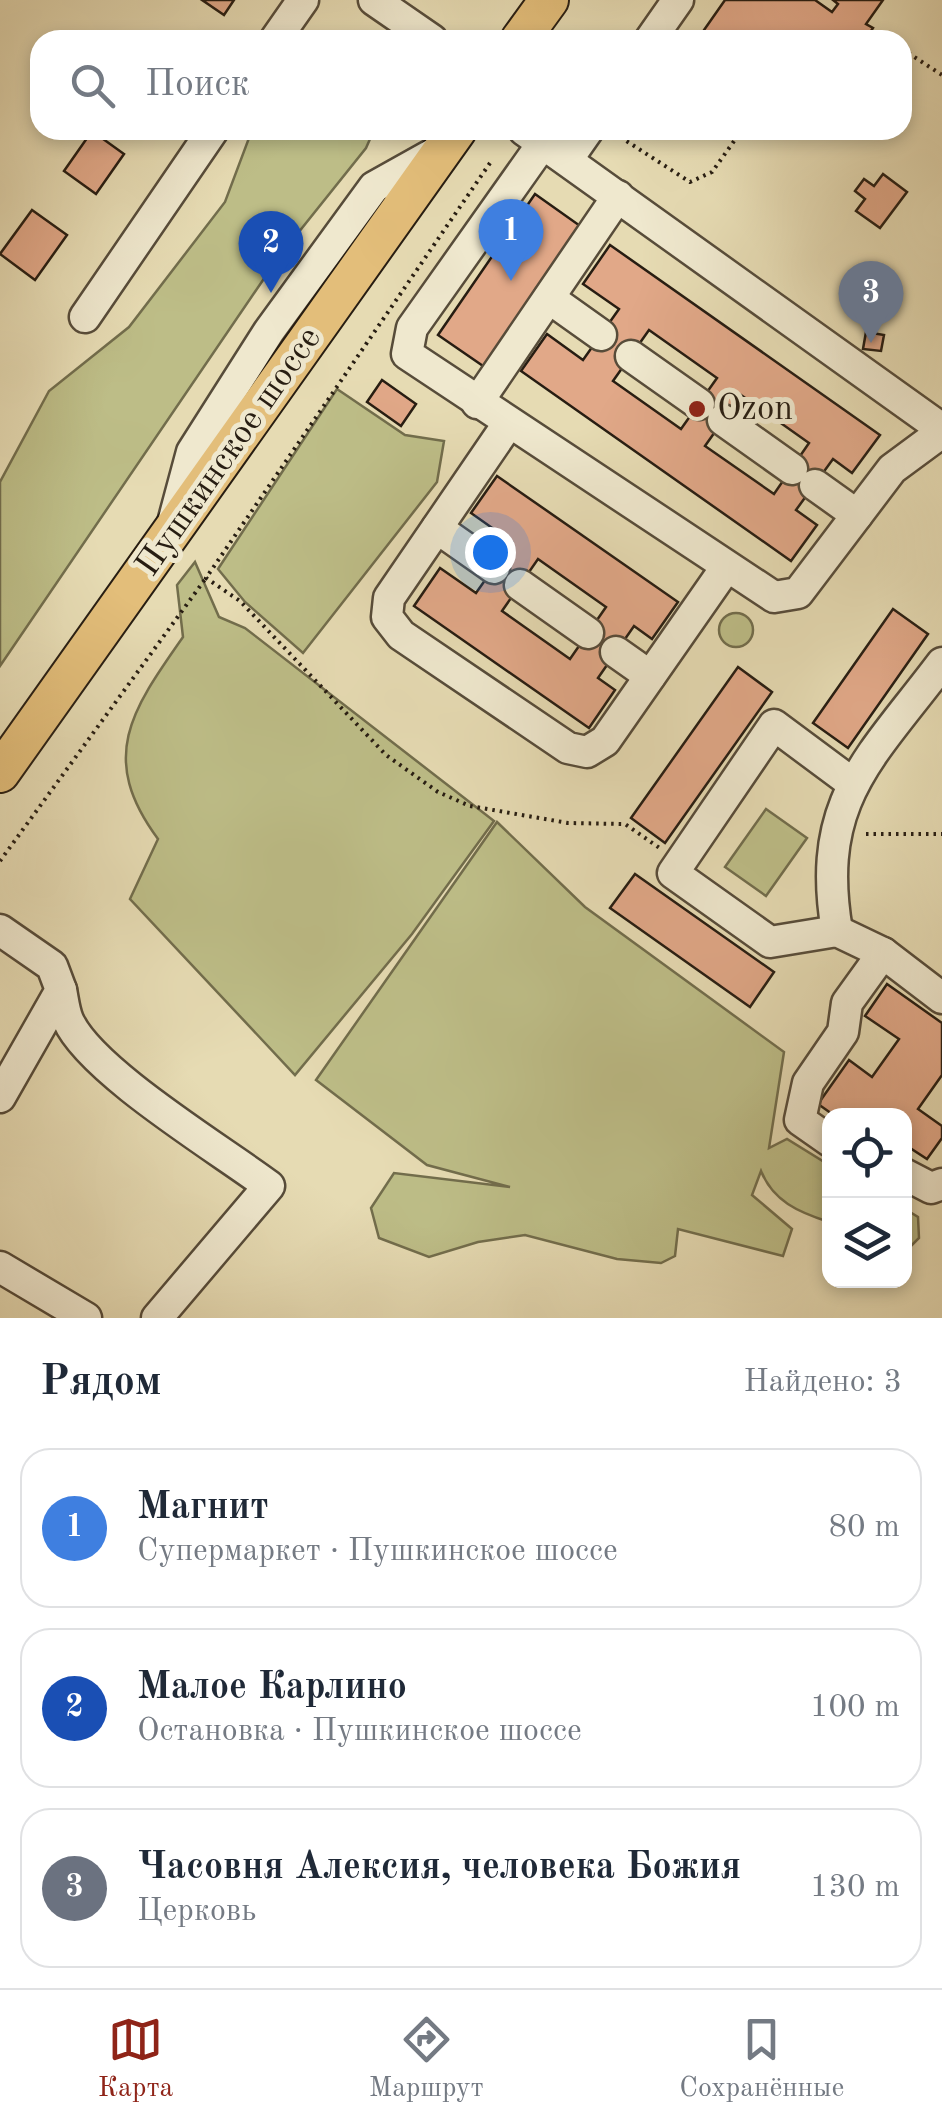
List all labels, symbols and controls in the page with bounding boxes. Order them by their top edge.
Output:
search box [30,30,912,140]
icon: search [65,58,120,113]
text: Поиск [145,66,250,104]
pin: 1 [478,198,544,281]
pin: 2 [238,210,304,293]
pin: 3 [838,260,904,343]
street label: Пушкинское шоссе [130,321,328,583]
place label: Ozon [717,392,793,427]
marker: Ozon [686,398,708,420]
your location [465,527,516,578]
map controls [822,1108,912,1288]
button: locate [822,1108,912,1198]
button: layers [822,1198,912,1288]
text: Рядом [40,1362,162,1404]
text: Найдено: 3 [743,1367,902,1399]
text: Магнит [137,1489,269,1527]
text: 1 [65,1512,84,1544]
text: 80 m [829,1512,900,1544]
text: Супермаркет · Пушкинское шоссе [137,1536,618,1568]
text: Малое Карлино [137,1669,407,1707]
text: 2 [65,1692,84,1724]
text: 100 m [810,1692,900,1724]
text: Остановка · Пушкинское шоссе [137,1716,582,1748]
text: Часовня Алексия, человека Божия [137,1849,741,1887]
text: 3 [65,1872,84,1904]
text: 130 m [810,1872,900,1904]
text: Церковь [137,1896,256,1928]
tab: Карта [98,2012,173,2107]
tab: Маршрут [369,2012,484,2107]
tab: Сохранённые [679,2012,844,2107]

